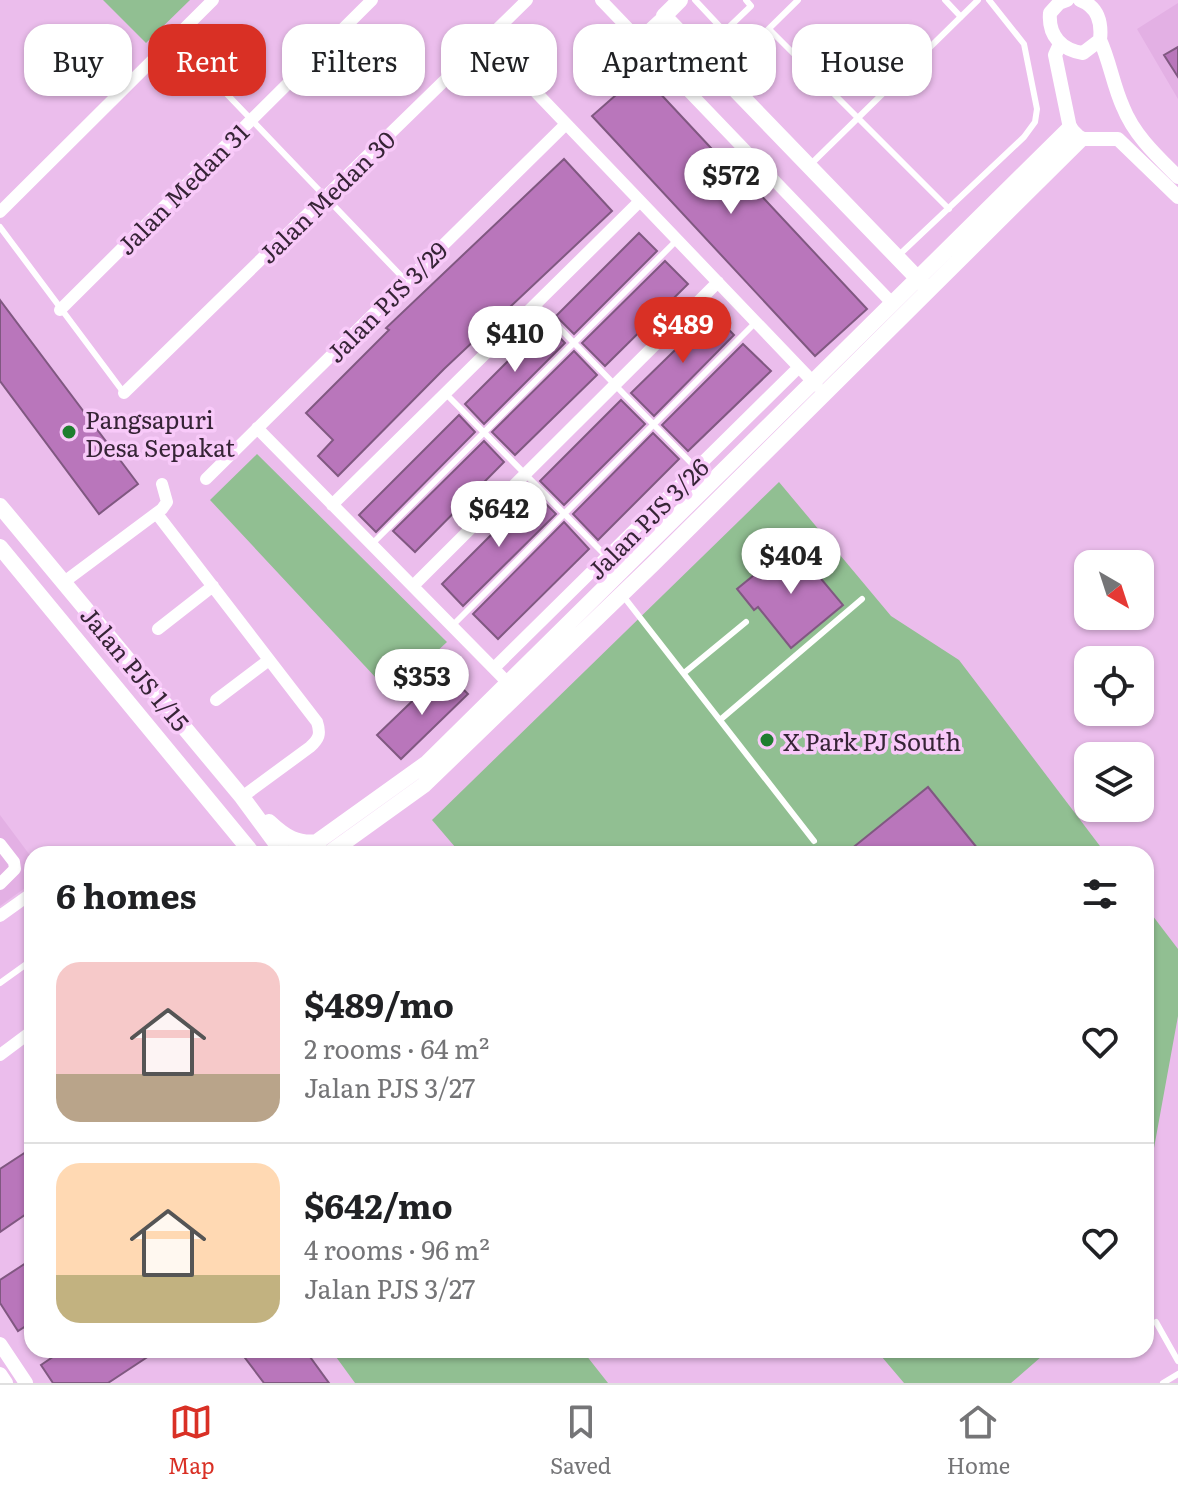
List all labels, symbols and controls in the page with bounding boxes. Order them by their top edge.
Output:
chip: Buy [24,24,132,96]
chip: Rent [148,24,266,96]
chip: Filters [282,24,425,96]
chip: New [441,24,557,96]
chip: Apartment [573,24,776,96]
chip: House [792,24,932,96]
street label: Jalan Medan 31 [108,114,256,262]
street label: Jalan Medan 30 [250,122,402,270]
pin: $572 [684,148,778,216]
text: $572 [702,154,760,193]
street label: Jalan PJS 3/29 [318,233,454,369]
pin: $489 [636,297,730,365]
text: $489 [652,303,714,342]
pin: $410 [468,306,562,374]
text: $410 [486,312,544,351]
place label: Pangsapuri Desa Sepakat [85,401,235,464]
marker: Pangsapuri Desa Sepakat [60,423,78,441]
street label: Jalan PJS 3/26 [578,449,716,587]
pin: $642 [452,481,546,549]
text: $642 [469,487,529,526]
pin: $404 [744,528,838,596]
text: $404 [760,534,822,573]
north arrow [1074,550,1154,630]
map controls [1074,550,1154,822]
street label: Jalan PJS 1/15 [73,598,199,738]
button: locate [1074,646,1154,726]
pin: $353 [375,649,469,717]
text: $353 [393,655,451,694]
place label: X Park PJ South [783,723,961,758]
marker: X Park PJ South [758,731,776,749]
button: layers [1074,742,1154,822]
text: 6 homes [56,869,196,919]
icon: filters [1078,872,1122,916]
text: $489/mo [304,978,454,1028]
icon: home [120,994,216,1090]
icon: heart [1078,1020,1122,1064]
text: 2 rooms · 64 m² [304,1028,489,1067]
text: Jalan PJS 3/27 [304,1067,475,1106]
text: $642/mo [304,1179,453,1229]
icon: home [120,1195,216,1291]
icon: heart [1078,1221,1122,1265]
text: 4 rooms · 96 m² [304,1229,490,1268]
text: Jalan PJS 3/27 [304,1268,475,1307]
tab: Map [168,1400,215,1481]
tab: Saved [550,1400,611,1481]
tab: Home [947,1400,1010,1481]

